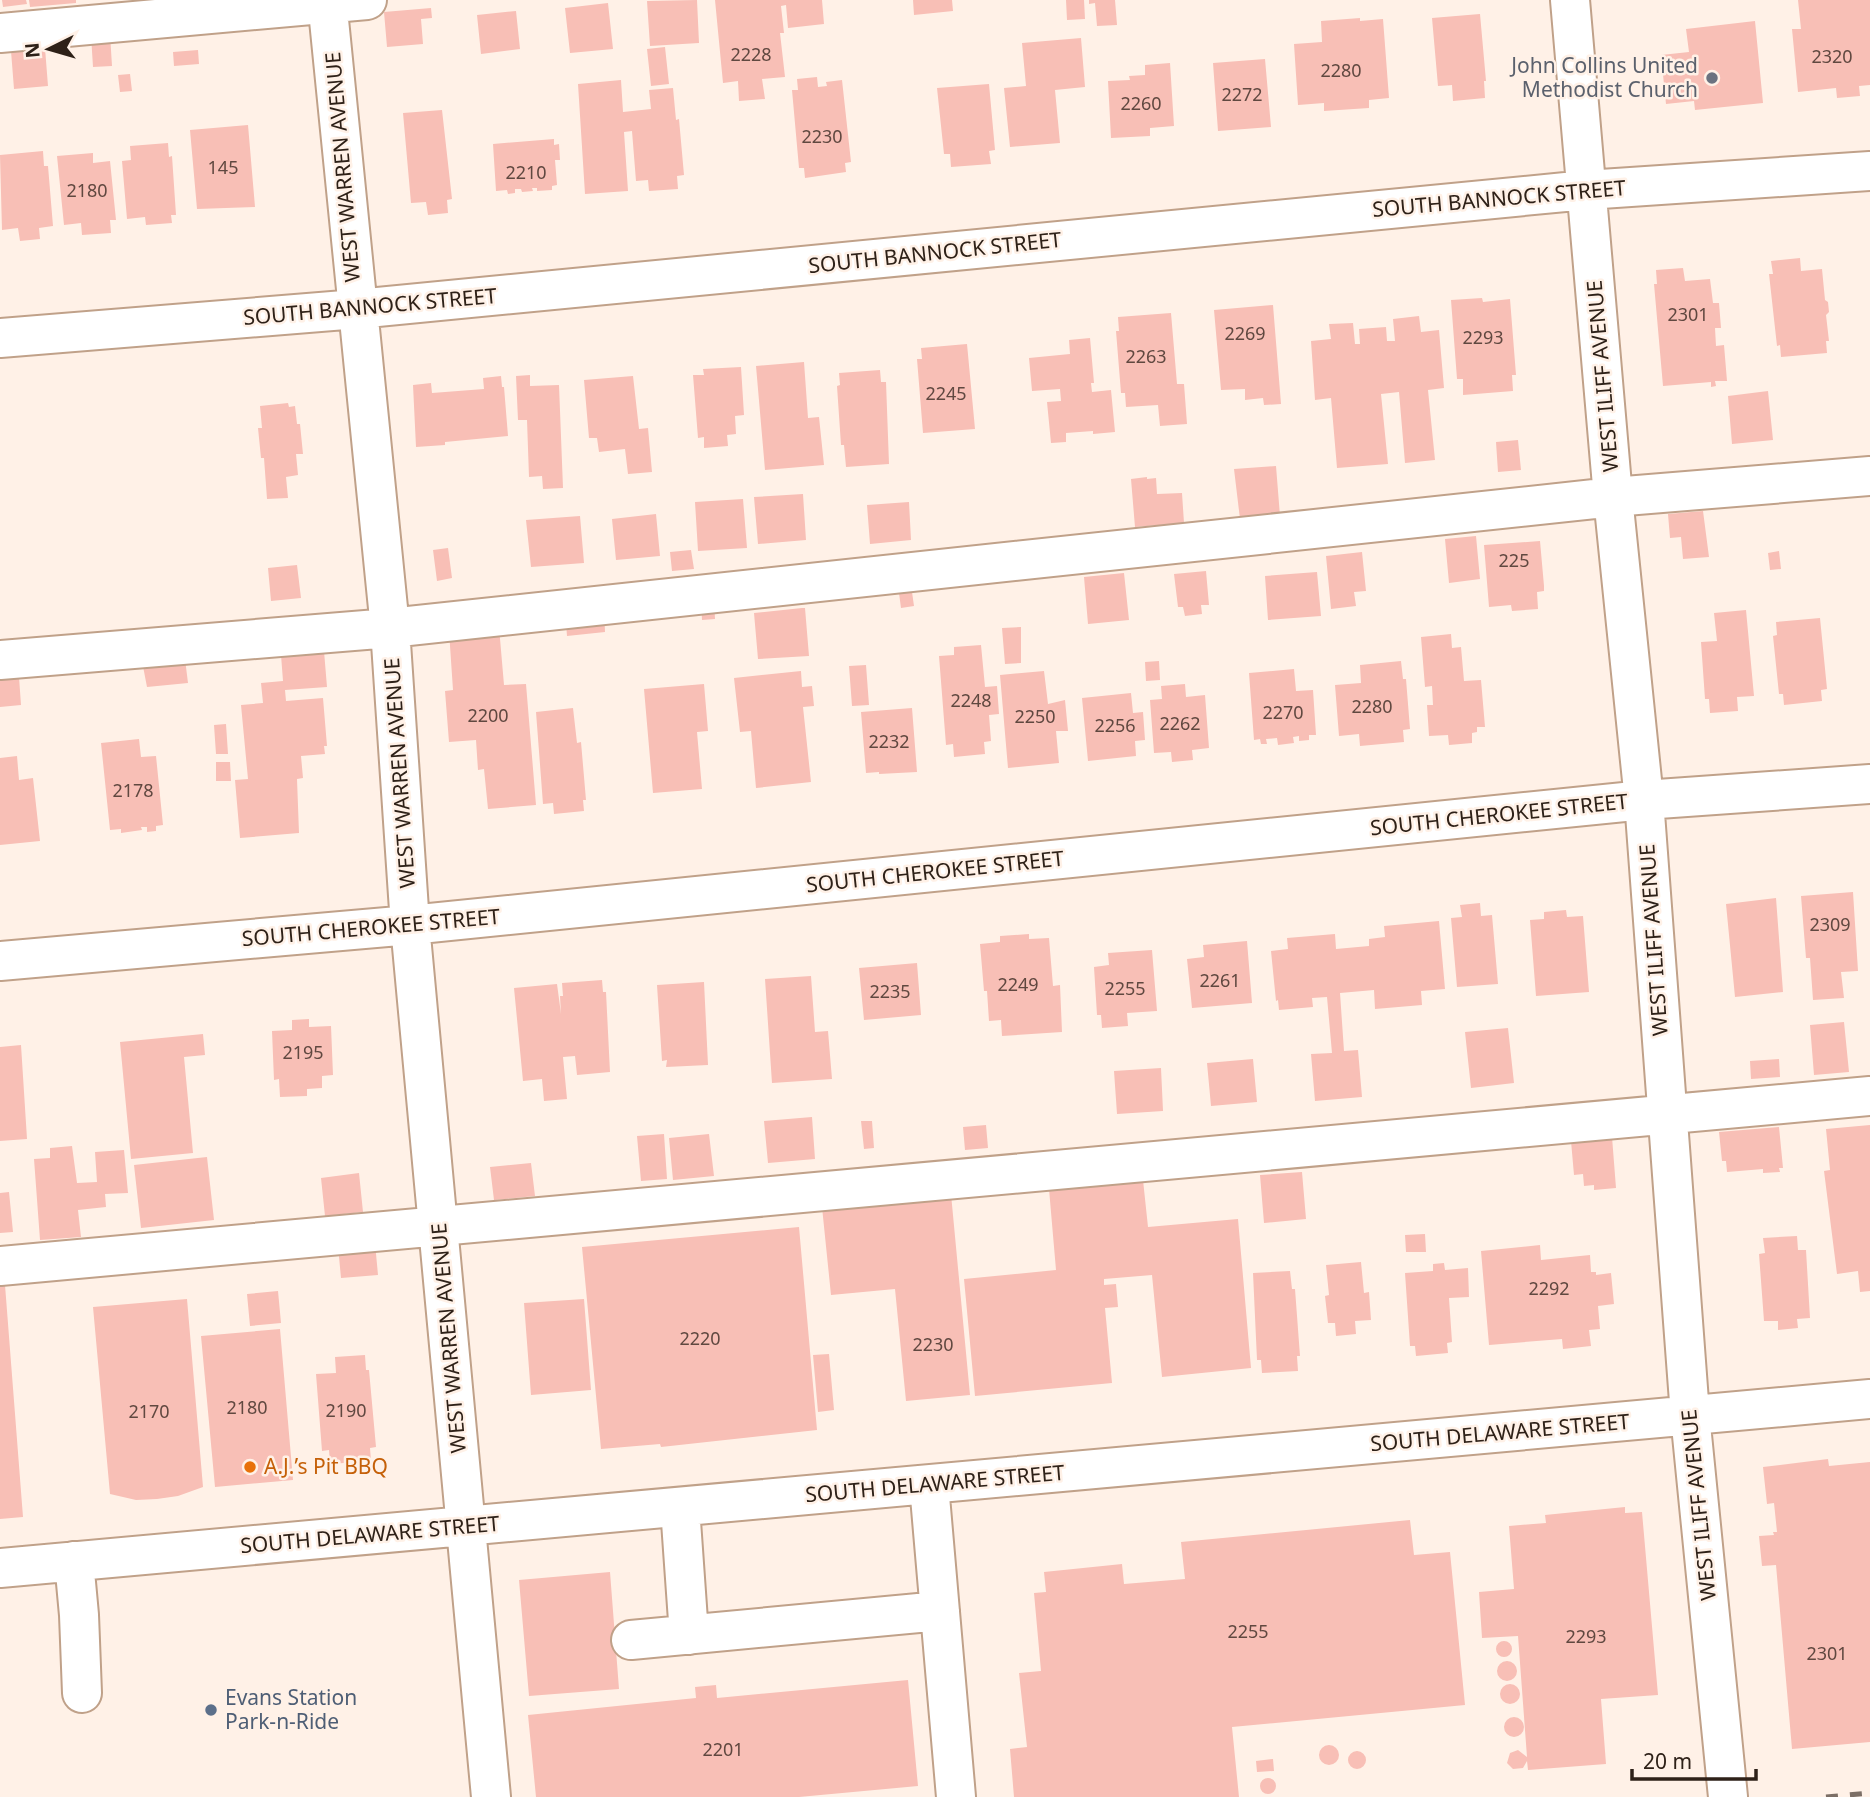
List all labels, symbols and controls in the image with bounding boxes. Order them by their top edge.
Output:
north arrow [14,14,84,84]
text: N [18,42,46,59]
house number: 2228 [730,42,772,66]
house number: 2320 [1811,44,1853,68]
street label: WEST WARREN AVENUE [318,51,366,283]
place label: John Collins United Methodist Church [1509,51,1698,103]
house number: 2280 [1320,58,1362,82]
marker: John Collins United Methodist Church [1704,70,1720,86]
house number: 2272 [1221,82,1263,106]
house number: 2260 [1120,91,1162,115]
house number: 2230 [801,124,843,148]
house number: 145 [208,155,238,179]
house number: 2210 [505,160,547,184]
street label: SOUTH BANNOCK STREET [1371,173,1627,223]
house number: 2180 [66,178,108,202]
street label: SOUTH BANNOCK STREET [807,225,1063,279]
street label: WEST ILIFF AVENUE [1580,279,1624,473]
street label: SOUTH BANNOCK STREET [242,281,498,331]
house number: 2301 [1667,302,1709,326]
house number: 2269 [1224,321,1266,345]
house number: 2293 [1462,325,1504,349]
house number: 2263 [1125,344,1167,368]
house number: 2245 [925,381,967,405]
house number: 225 [1499,548,1529,572]
street label: WEST WARREN AVENUE [377,657,421,889]
house number: 2248 [950,688,992,712]
house number: 2280 [1351,694,1393,718]
house number: 2270 [1262,700,1304,724]
house number: 2200 [467,703,509,727]
house number: 2250 [1014,704,1056,728]
house number: 2262 [1159,711,1201,735]
house number: 2256 [1094,713,1136,737]
house number: 2232 [868,729,910,753]
house number: 2178 [112,778,154,802]
street label: SOUTH CHEROKEE STREET [1369,787,1629,841]
street label: WEST ILIFF AVENUE [1632,843,1674,1037]
street label: SOUTH CHEROKEE STREET [805,844,1065,898]
street label: SOUTH CHEROKEE STREET [241,902,501,952]
house number: 2309 [1809,912,1851,936]
house number: 2261 [1199,968,1241,992]
house number: 2249 [997,972,1039,996]
house number: 2255 [1104,976,1146,1000]
house number: 2235 [869,979,911,1003]
house number: 2195 [282,1040,324,1064]
street label: WEST WARREN AVENUE [424,1222,472,1454]
house number: 2292 [1528,1276,1570,1300]
house number: 2220 [679,1326,721,1350]
house number: 2230 [912,1332,954,1356]
house number: 2180 [226,1395,268,1419]
house number: 2190 [325,1398,367,1422]
house number: 2170 [128,1399,170,1423]
street label: SOUTH DELAWARE STREET [1369,1407,1631,1457]
street label: WEST ILIFF AVENUE [1674,1408,1722,1602]
place label: A.J.’s Pit BBQ [264,1452,388,1480]
street label: SOUTH DELAWARE STREET [804,1458,1066,1508]
marker: A.J.’s Pit BBQ [242,1459,258,1475]
street label: SOUTH DELAWARE STREET [239,1509,501,1559]
house number: 2255 [1227,1619,1269,1643]
house number: 2293 [1565,1624,1607,1648]
house number: 2301 [1806,1641,1848,1665]
place label: Evans Station Park-n-Ride [225,1683,357,1735]
marker: Evans Station Park-n-Ride [203,1702,219,1718]
house number: 2201 [702,1737,744,1761]
scale bar [1632,1738,1756,1782]
text: 20 m [1643,1747,1692,1775]

